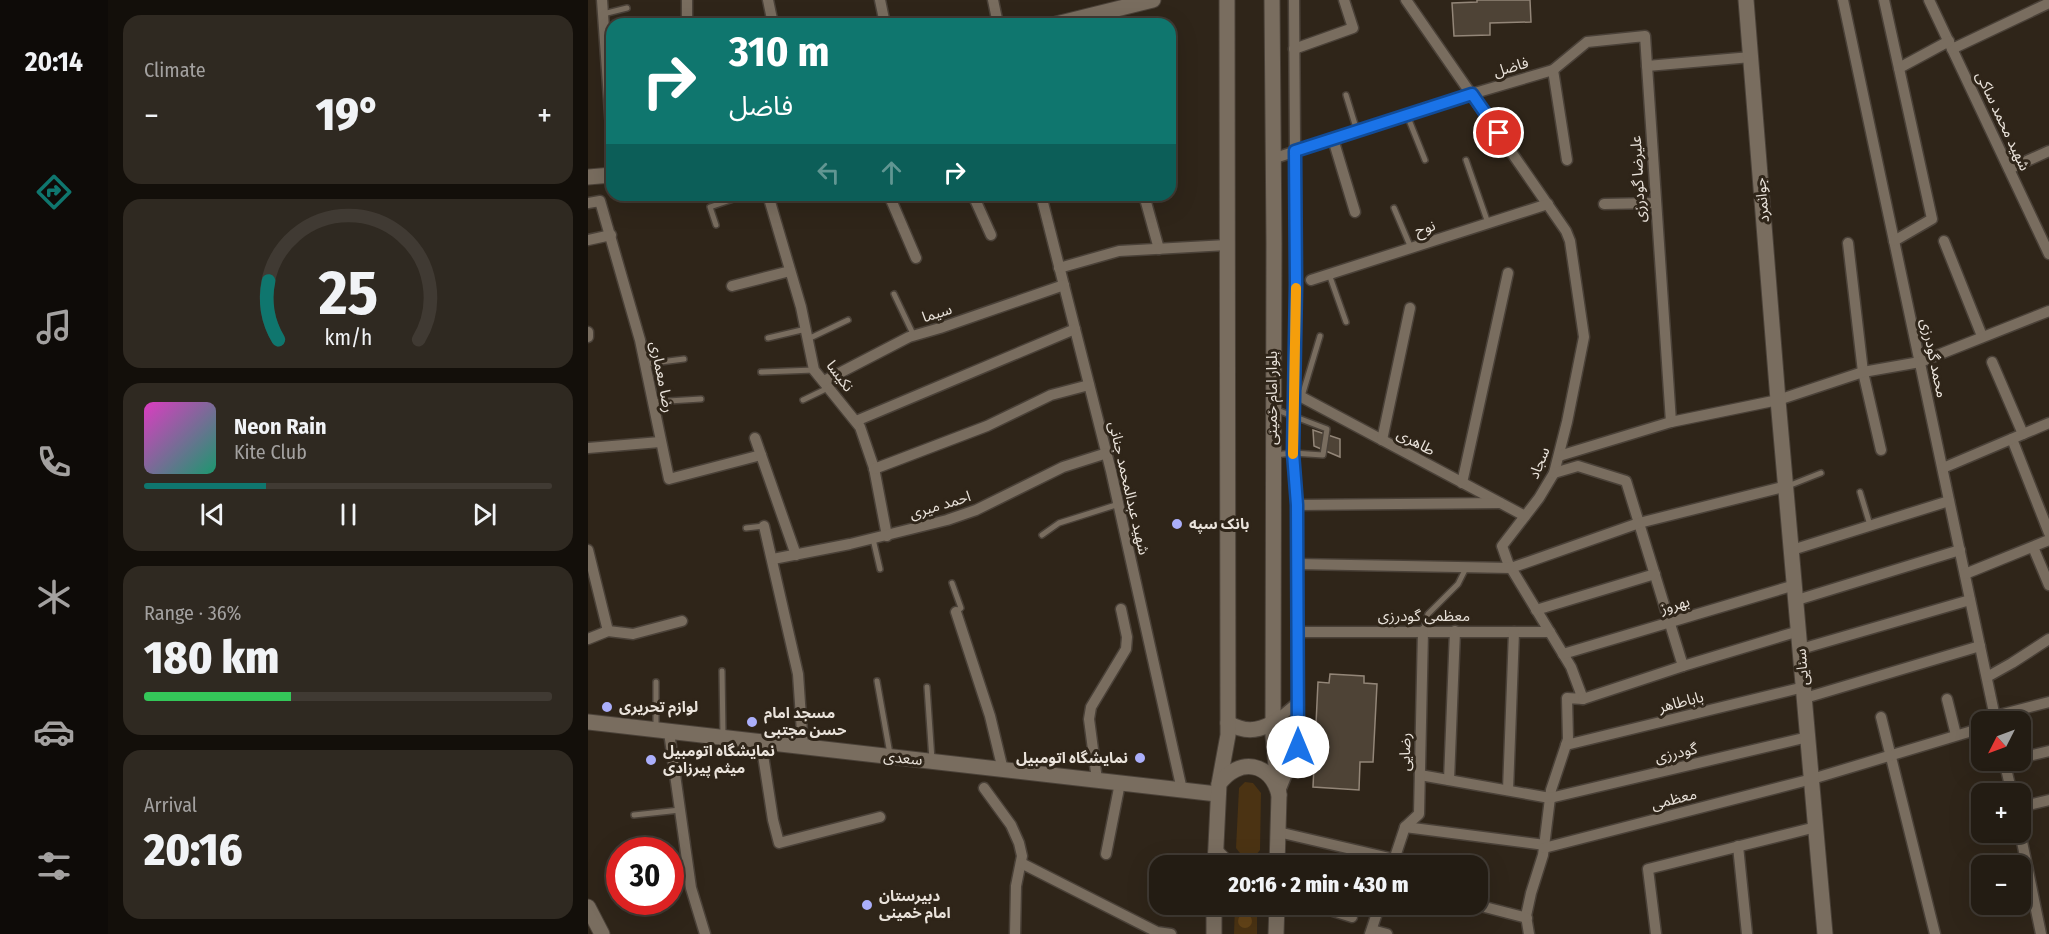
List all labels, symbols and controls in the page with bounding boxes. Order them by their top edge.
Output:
text: 310 m [729,27,830,77]
icon: right [630,42,708,120]
text: 20:14 [25,46,83,78]
street label: فاضل [1491,53,1531,81]
text: Climate [144,58,206,82]
street label: شهید محمد ساکی [1972,69,2034,174]
text: 19° [316,88,380,142]
text: فاضل [729,90,793,122]
text: − [144,96,159,136]
text: + [537,96,552,136]
pin [1473,107,1524,158]
icon: arrive [1482,116,1515,149]
street label: علیرضا گودرزی [1627,134,1649,223]
icon: left [812,156,845,189]
icon: ahead [875,156,908,189]
icon: right [938,156,971,189]
icon: directions [33,171,75,213]
street label: جوانمرد [1751,177,1773,223]
street label: نوح [1412,216,1439,243]
text: 25 [317,256,378,331]
street label: سیما [920,300,954,326]
icon: music [33,306,75,348]
street label: محمد گودرزی [1917,317,1951,399]
text: km/h [324,326,372,352]
street label: رضا معماری [646,340,678,414]
street label: بلوار امام خمینی [1263,351,1283,445]
street label: نکیسا [822,357,858,395]
text: Neon Rain [234,413,327,440]
street label: شهید عبدالمحمد جنانی [1105,420,1153,557]
street label: طاهری [1394,425,1438,459]
text: Kite Club [234,440,307,464]
icon: phone [33,441,75,483]
street label: سجاد [1525,444,1554,482]
street label: احمد میری [907,487,973,523]
icon: previous [196,498,229,531]
icon: pause [332,498,365,531]
icon: next [468,498,501,531]
place label: بانک سپه [1189,515,1249,534]
marker: بانک سپه [1170,517,1184,531]
icon: climate [33,576,75,618]
street label: بهروز [1657,592,1692,618]
text: Range · 36% [144,601,242,625]
street label: معظمی گودرزی [1378,607,1470,625]
text: 180 km [144,631,279,685]
street label: سنایی [1791,648,1813,686]
street label: باباطاهر [1656,688,1705,717]
place label: لوازم تحریری [619,698,698,718]
marker: لوازم تحریری [600,700,614,714]
place label: مسجد امام حسن مجتبی [764,704,847,739]
icon: car [33,711,75,753]
north arrow [1971,711,2031,771]
map controls [1971,711,2031,915]
marker: مسجد امام حسن مجتبی [745,715,759,729]
position arrow [1266,715,1330,779]
street label: رضایی [1396,733,1414,771]
street label: گودرزی [1653,739,1700,767]
place label: نمایشگاه اتومبیل میثم پیرزادی [663,742,775,779]
street label: سعدی [883,747,924,769]
place label: نمایشگاه اتومبیل [1016,749,1128,767]
marker: نمایشگاه اتومبیل [1133,751,1147,765]
marker: نمایشگاه اتومبیل میثم پیرزادی [644,753,658,767]
button: + [1971,783,2031,843]
street label: معظمی [1649,785,1699,813]
text: Arrival [144,793,197,817]
text: 20:16 [144,823,242,877]
speed limit sign: 30 [606,837,684,915]
icon: filters [33,845,75,887]
button: − [1971,855,2031,915]
text: 20:16 · 2 min · 430 m [1229,871,1408,898]
place label: دبیرستان امام خمینی [879,887,951,924]
marker: دبیرستان امام خمینی [860,898,874,912]

